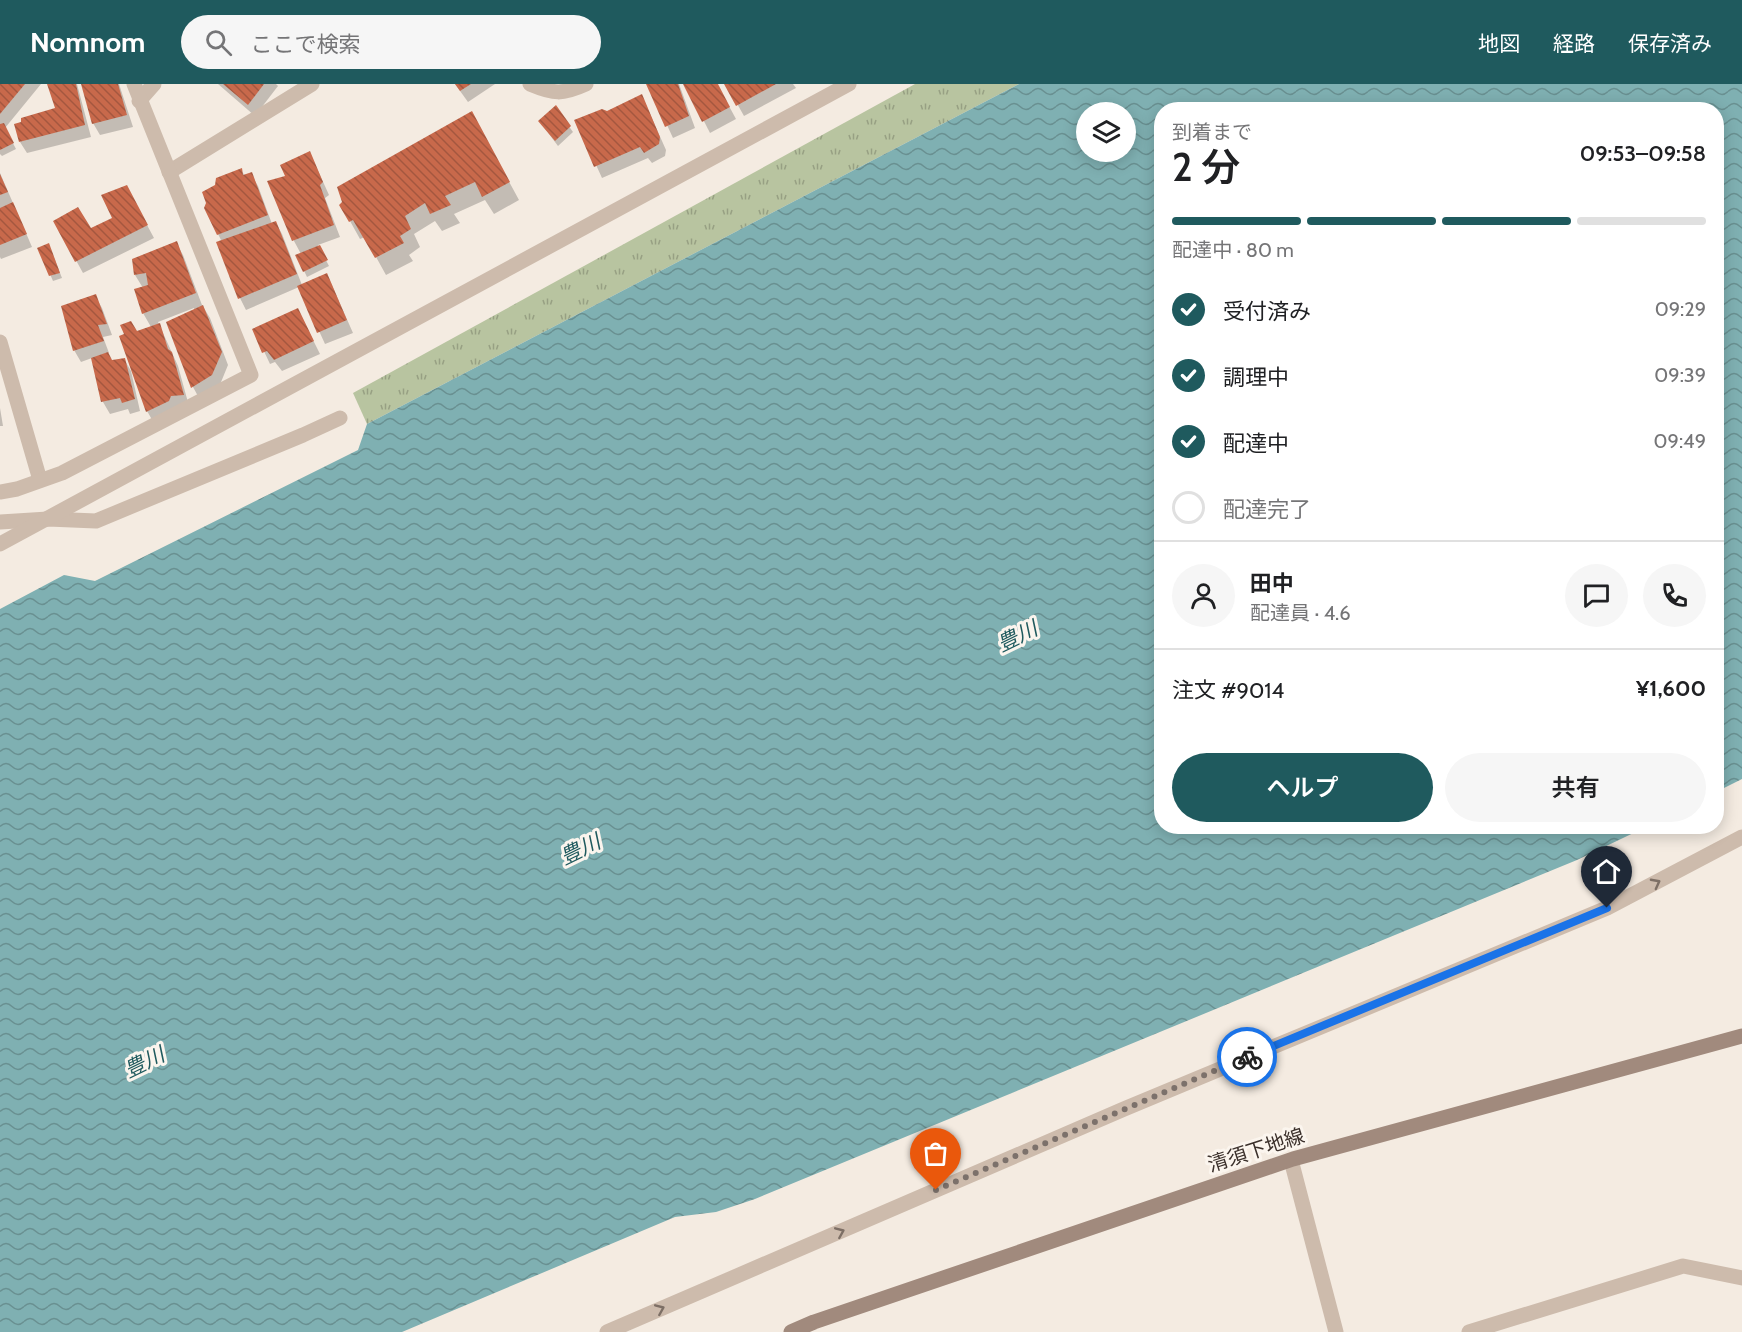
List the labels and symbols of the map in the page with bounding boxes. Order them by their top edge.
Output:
water label: 豊川 [993,615,1043,656]
water label: 豊川 [556,828,606,869]
pin [1581,846,1632,908]
one-way arrow [1650,878,1661,890]
courier [1217,1027,1277,1087]
water label: 豊川 [120,1041,170,1082]
street label: 清須下地線 [1205,1123,1307,1177]
pin [910,1128,961,1190]
one-way arrow [833,1227,844,1239]
one-way arrow [654,1304,665,1316]

